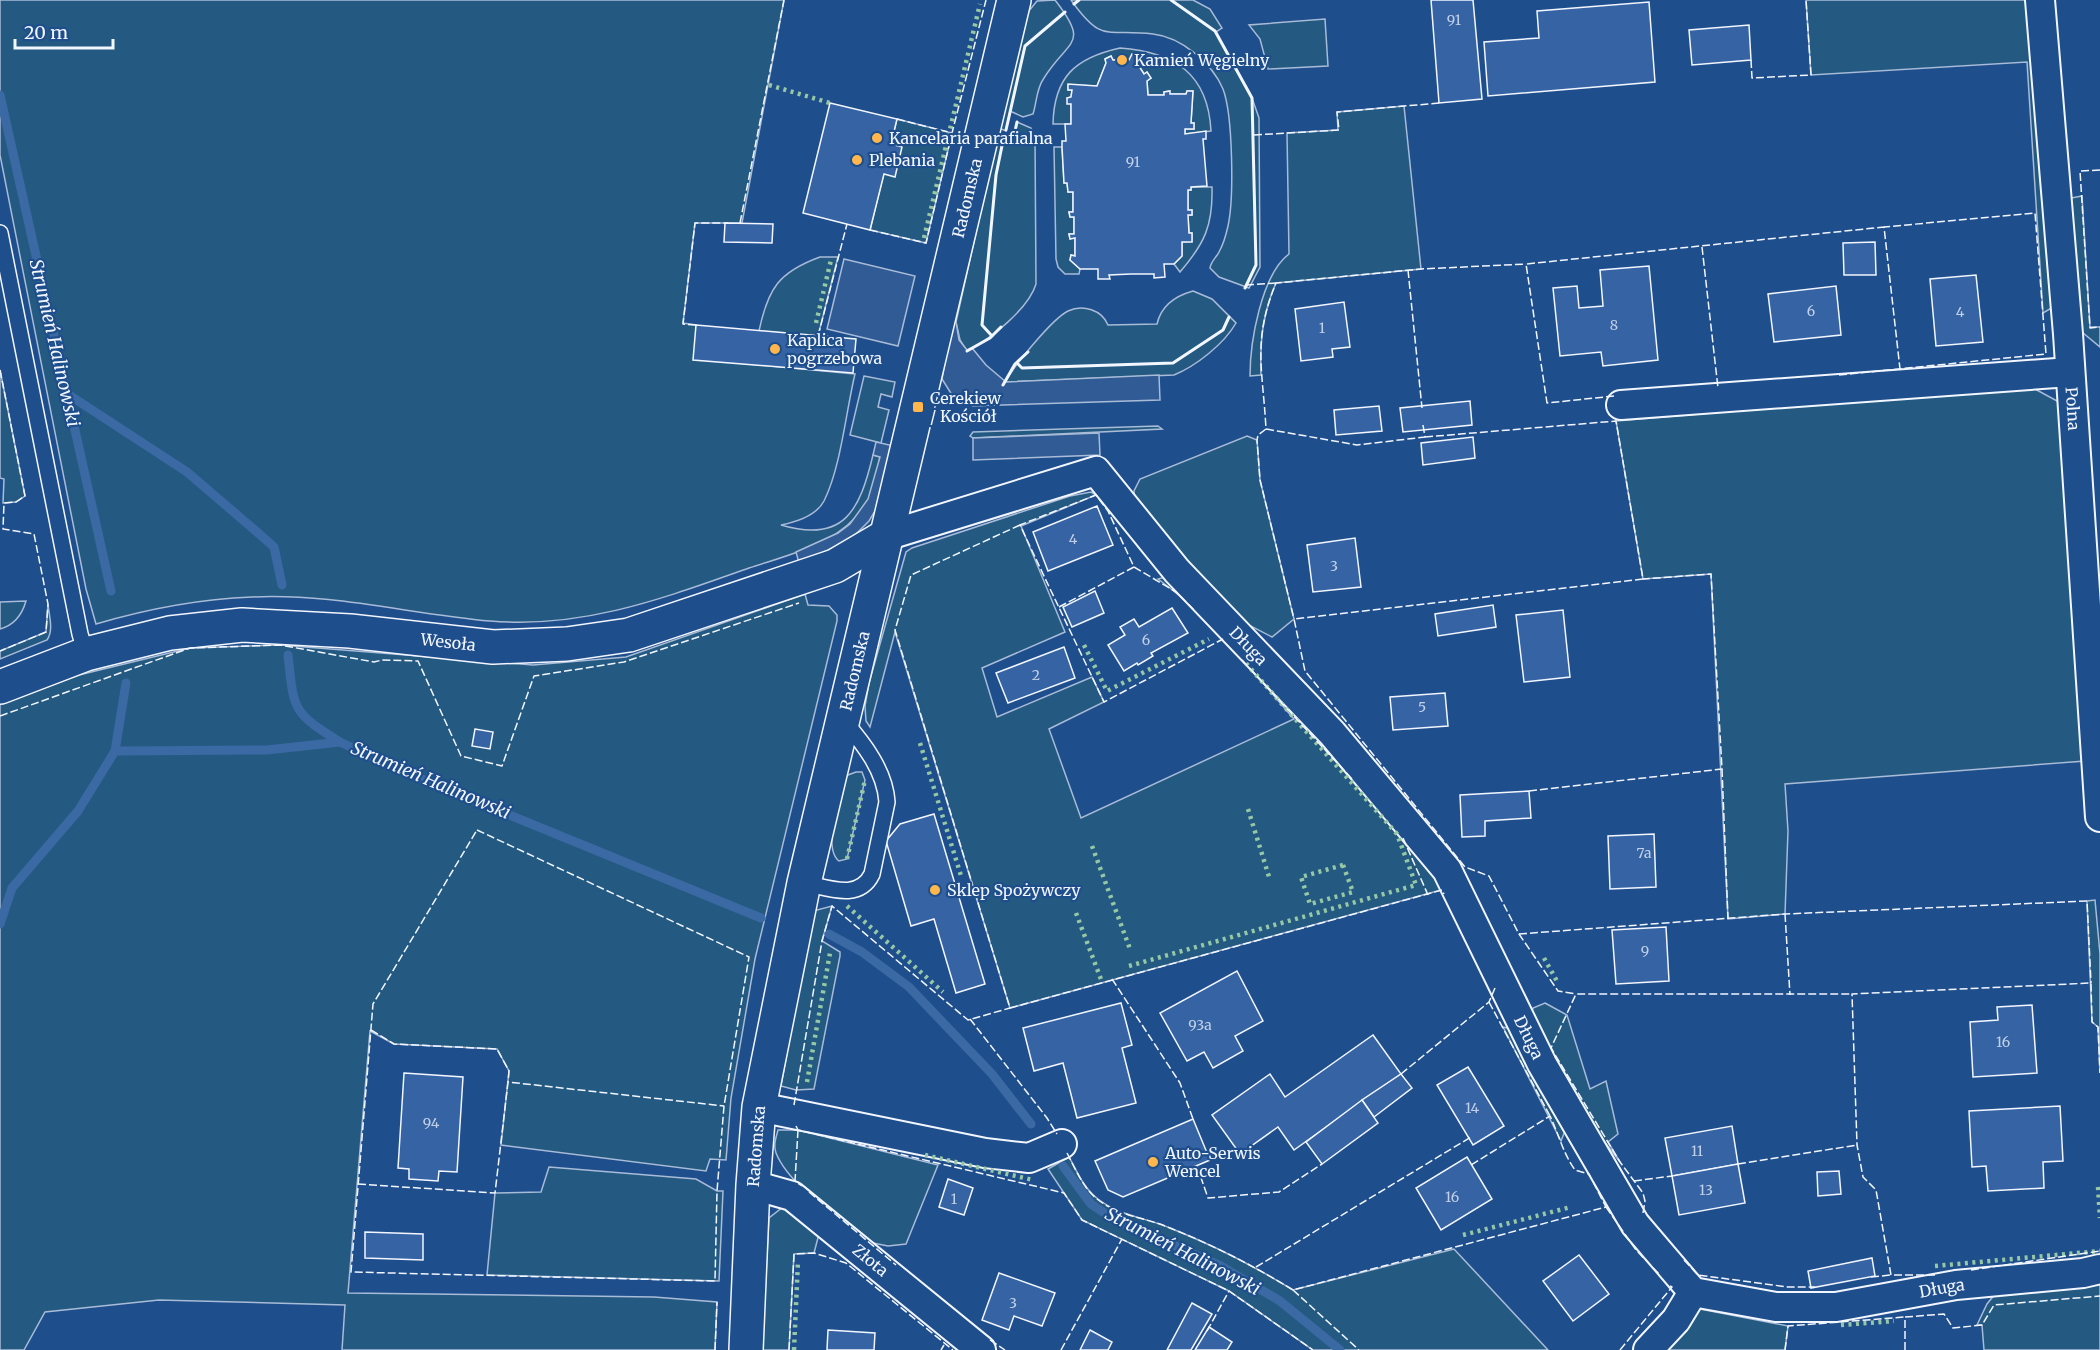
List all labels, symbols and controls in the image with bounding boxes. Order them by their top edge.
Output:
house number: 91 [1447,11,1461,29]
scale bar [15,12,112,50]
text: 20 m [24,21,68,44]
place label: Kamień Węgielny [1134,50,1270,70]
marker: Kamień Węgielny [1115,53,1129,67]
place label: Kancelaria parafialna [889,128,1053,148]
marker: Kancelaria parafialna [870,131,884,145]
place label: Plebania [869,150,935,170]
marker: Plebania [850,153,864,167]
house number: 91 [1126,153,1140,171]
street label: Radomska [948,156,986,240]
water label: Strumień Halinowski [25,257,85,429]
house number: 6 [1807,302,1815,320]
house number: 4 [1956,303,1965,321]
house number: 8 [1610,316,1618,334]
house number: 1 [1319,319,1325,337]
place label: Kaplica pogrzebowa [787,330,882,368]
marker: Kaplica pogrzebowa [768,342,782,356]
street label: Polna [2062,386,2084,431]
place label: Cerekiew / Kościół [930,388,1002,426]
marker: Cerekiew / Kościół [911,400,925,414]
house number: 4 [1069,530,1078,548]
house number: 3 [1330,557,1338,575]
street label: Długa [1225,622,1272,670]
street label: Wesoła [418,629,477,655]
street label: Radomska [835,629,874,713]
house number: 6 [1142,631,1150,649]
house number: 2 [1032,666,1040,684]
house number: 5 [1418,698,1426,716]
water label: Strumień Halinowski [348,736,514,824]
house number: 7a [1637,844,1652,862]
place label: Sklep Spożywczy [947,880,1081,900]
marker: Sklep Spożywczy [928,883,942,897]
house number: 9 [1641,942,1649,960]
street label: Długa [1510,1012,1548,1063]
house number: 93a [1188,1016,1212,1034]
house number: 16 [1996,1033,2010,1051]
house number: 14 [1465,1099,1479,1117]
street label: Radomska [743,1105,769,1188]
house number: 94 [423,1114,440,1132]
house number: 11 [1691,1142,1703,1160]
place label: Auto-Serwis Wencel [1164,1143,1261,1181]
marker: Auto-Serwis Wencel [1146,1155,1160,1169]
house number: 13 [1699,1181,1713,1199]
house number: 16 [1445,1188,1459,1206]
house number: 1 [951,1190,957,1208]
water label: Strumień Halinowski [1102,1202,1264,1300]
street label: Złota [849,1240,893,1281]
street label: Długa [1917,1274,1966,1302]
house number: 3 [1009,1294,1017,1312]

